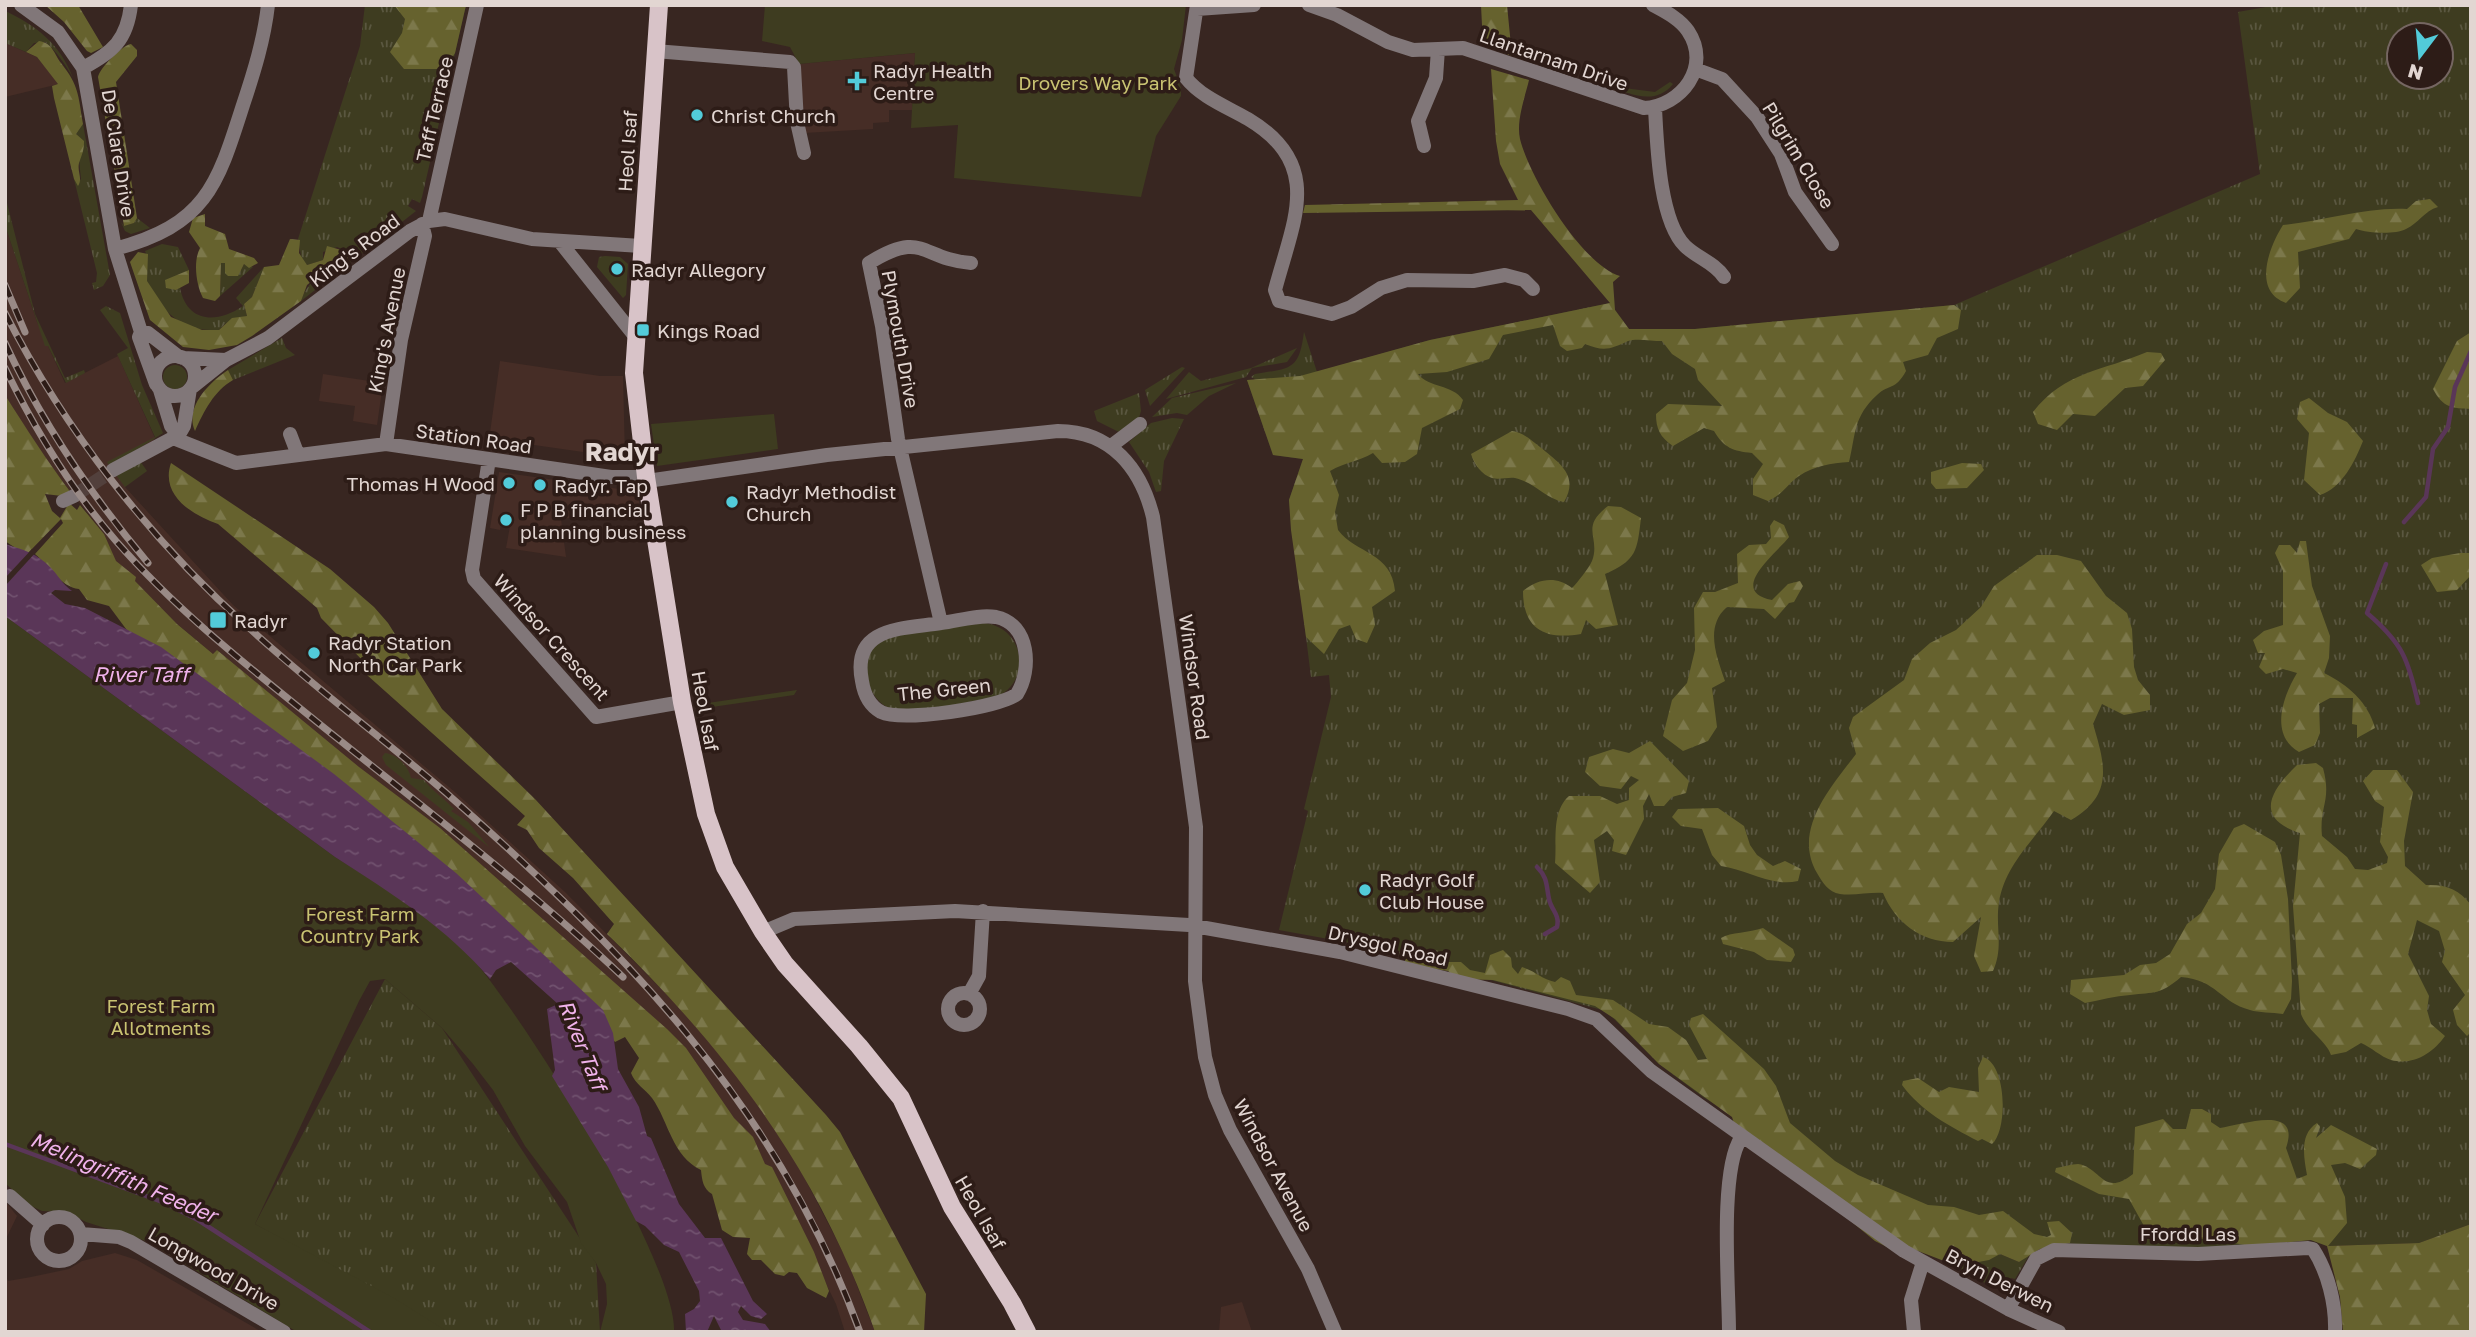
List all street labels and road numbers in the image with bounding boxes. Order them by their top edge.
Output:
street label: Llantarnam Drive [1477,23,1631,95]
street label: Taff Terrace [411,54,457,164]
street label: De Clare Drive [98,88,140,218]
street label: Pilgrim Close [1758,97,1840,213]
street label: Heol Isaf [613,110,641,192]
street label: King's Road [304,209,404,291]
street label: King's Avenue [363,265,409,395]
street label: Plymouth Drive [878,268,924,410]
street label: Station Road [414,418,534,458]
street label: Windsor Crescent [489,569,615,705]
street label: Windsor Road [1175,613,1215,741]
street label: Heol Isaf [688,669,724,753]
street label: The Green [896,673,992,705]
street label: Drysgol Road [1326,920,1450,970]
street label: Windsor Avenue [1229,1095,1319,1235]
street label: Heol Isaf [951,1171,1011,1253]
street label: Longwood Drive [145,1221,283,1315]
street label: Ffordd Las [2140,1222,2236,1245]
street label: Bryn Derwen [1942,1243,2058,1317]

